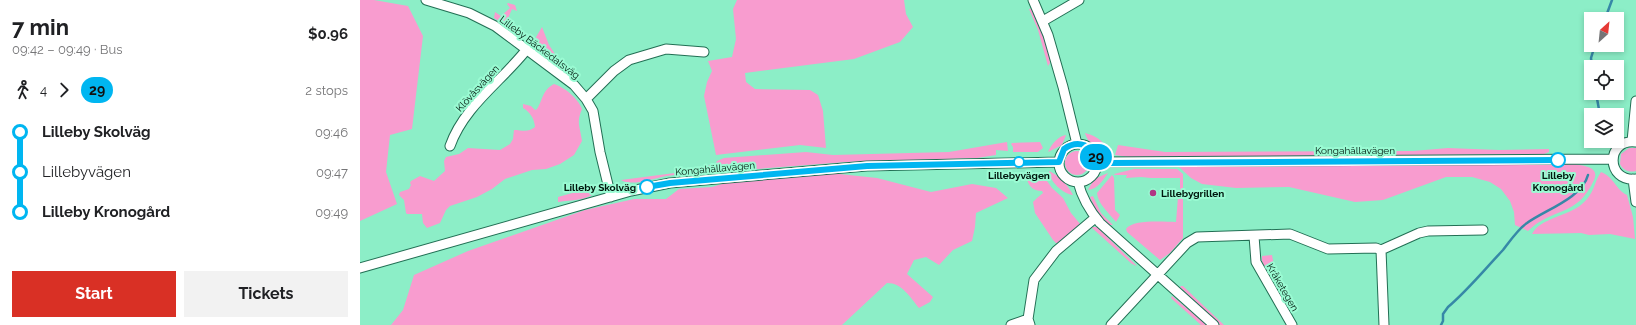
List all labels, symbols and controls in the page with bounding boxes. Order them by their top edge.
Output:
north arrow [1584,12,1624,52]
map controls [1584,12,1624,148]
text: 7 min [12,14,69,40]
street label: Lilleby Bäckedalsväg [497,14,582,81]
text: $0.96 [308,25,348,43]
text: 09:42 – 09:49 · Bus [12,42,122,57]
button: locate [1584,60,1624,100]
street label: Klövåsvägen [454,63,501,114]
icon: walk [12,79,34,101]
icon: forward [53,79,75,101]
text: 29 [89,82,105,98]
text: 4 [40,83,47,98]
text: 2 stops [305,83,348,98]
button: layers [1584,108,1624,148]
text: Lilleby Skolväg [42,123,151,141]
text: 09:46 [315,125,348,140]
line badge: 29 [1078,144,1114,170]
street label: Kongahällavägen [1315,145,1395,156]
text: 29 [1088,149,1104,165]
marker: Lilleby Kronogård [1550,152,1566,168]
marker: Lillebyvägen [1013,156,1025,168]
street label: Kongahällavägen [675,160,756,177]
text: Lillebyvägen [42,163,131,181]
text: 09:47 [316,165,348,180]
place label: Lillebyvägen [988,170,1050,181]
place label: Lilleby Kronogård [1532,170,1584,193]
marker: Lilleby Skolväg [639,179,655,195]
place label: Lilleby Skolväg [564,182,636,193]
marker: Lillebygrillen [1148,188,1158,198]
place label: Lillebygrillen [1161,188,1224,199]
text: Lilleby Kronogård [42,203,170,221]
text: 09:49 [315,205,348,220]
street label: Kråketegen [1264,261,1301,313]
button: Start [12,271,176,317]
button: Tickets [184,271,348,317]

